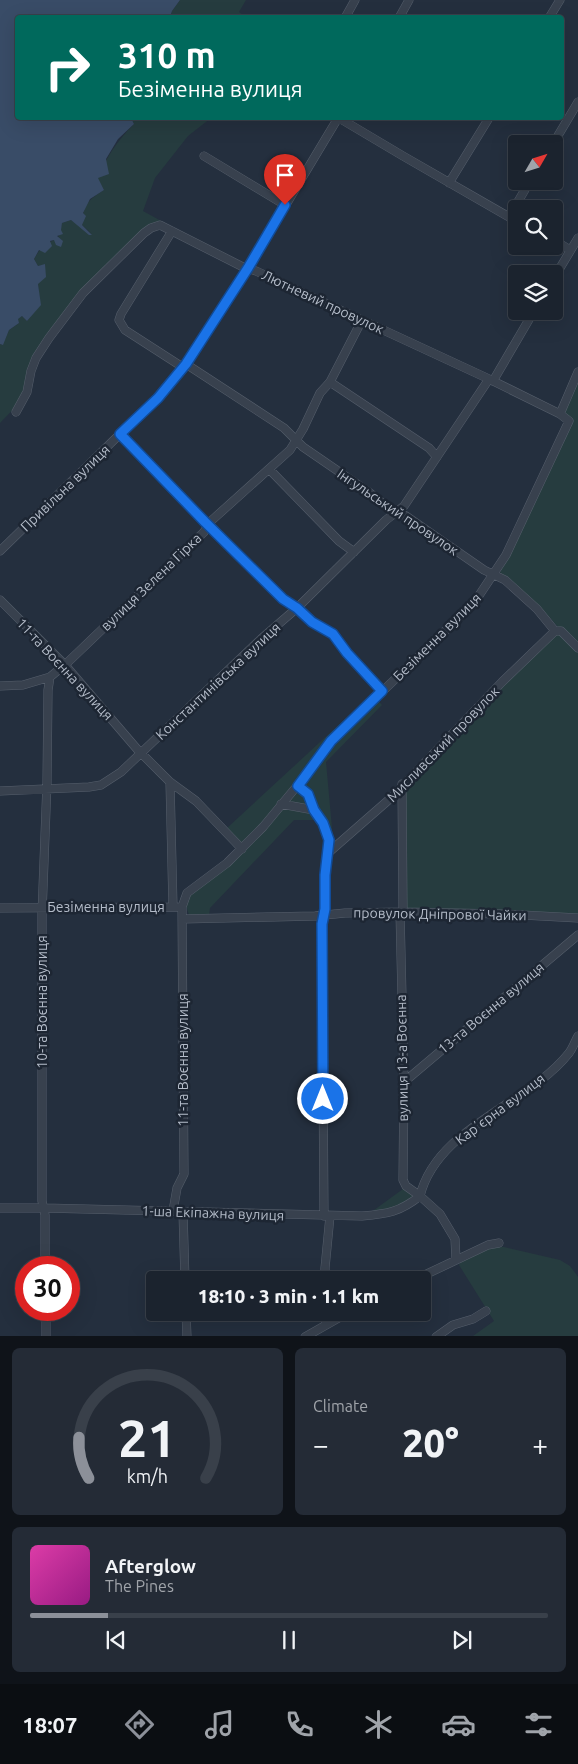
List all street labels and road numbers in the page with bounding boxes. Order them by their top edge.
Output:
street label: Лютневий провулок [260,267,386,337]
street label: Привільна вулиця [17,441,113,535]
street label: Інгульський провулок [334,465,462,559]
street label: вулиця Зелена Гірка [98,530,204,634]
street label: Безіменна вулиця [390,590,484,684]
street label: 11-та Воєнна вулиця [14,615,116,723]
street label: Константинівська вулиця [152,619,284,743]
street label: Мисливський провулок [384,683,502,805]
street label: Безіменна вулиця [47,899,165,915]
street label: провулок Дніпрової Чайки [353,904,527,924]
street label: 10-та Воєнна вулиця [34,935,50,1069]
street label: 13-та Воєнна вулиця [435,959,547,1057]
street label: 11-та Воєнна вулиця [175,993,191,1127]
street label: вулиця 13-а Воєнна [393,994,411,1122]
street label: Карʼєрна вулиця [452,1070,548,1148]
street label: 1-ша Екіпажна вулиця [141,1203,285,1223]

